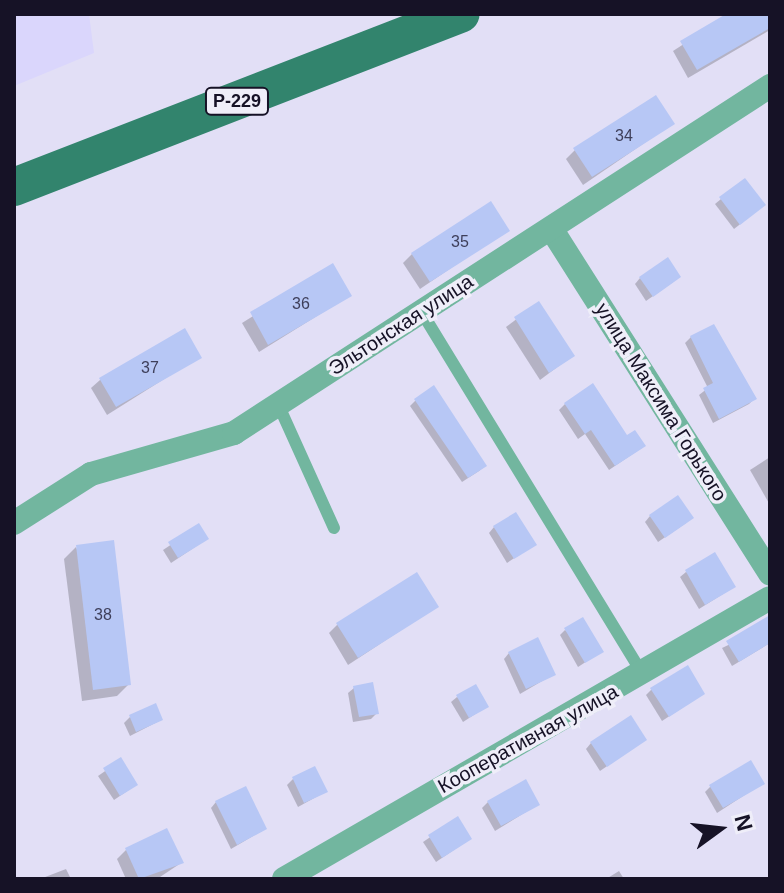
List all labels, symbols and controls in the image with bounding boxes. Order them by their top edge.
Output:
road number: Р-229 [203,87,271,115]
house number: 34 [615,126,633,146]
house number: 35 [451,232,469,252]
street label: Эльтонская улица [324,269,478,381]
house number: 36 [292,294,310,314]
street label: улица Максима Горького [590,298,732,506]
house number: 37 [141,358,159,378]
house number: 38 [94,605,112,625]
street label: Кооперативная улица [434,680,622,798]
north arrow [680,789,760,869]
text: N [730,812,758,834]

